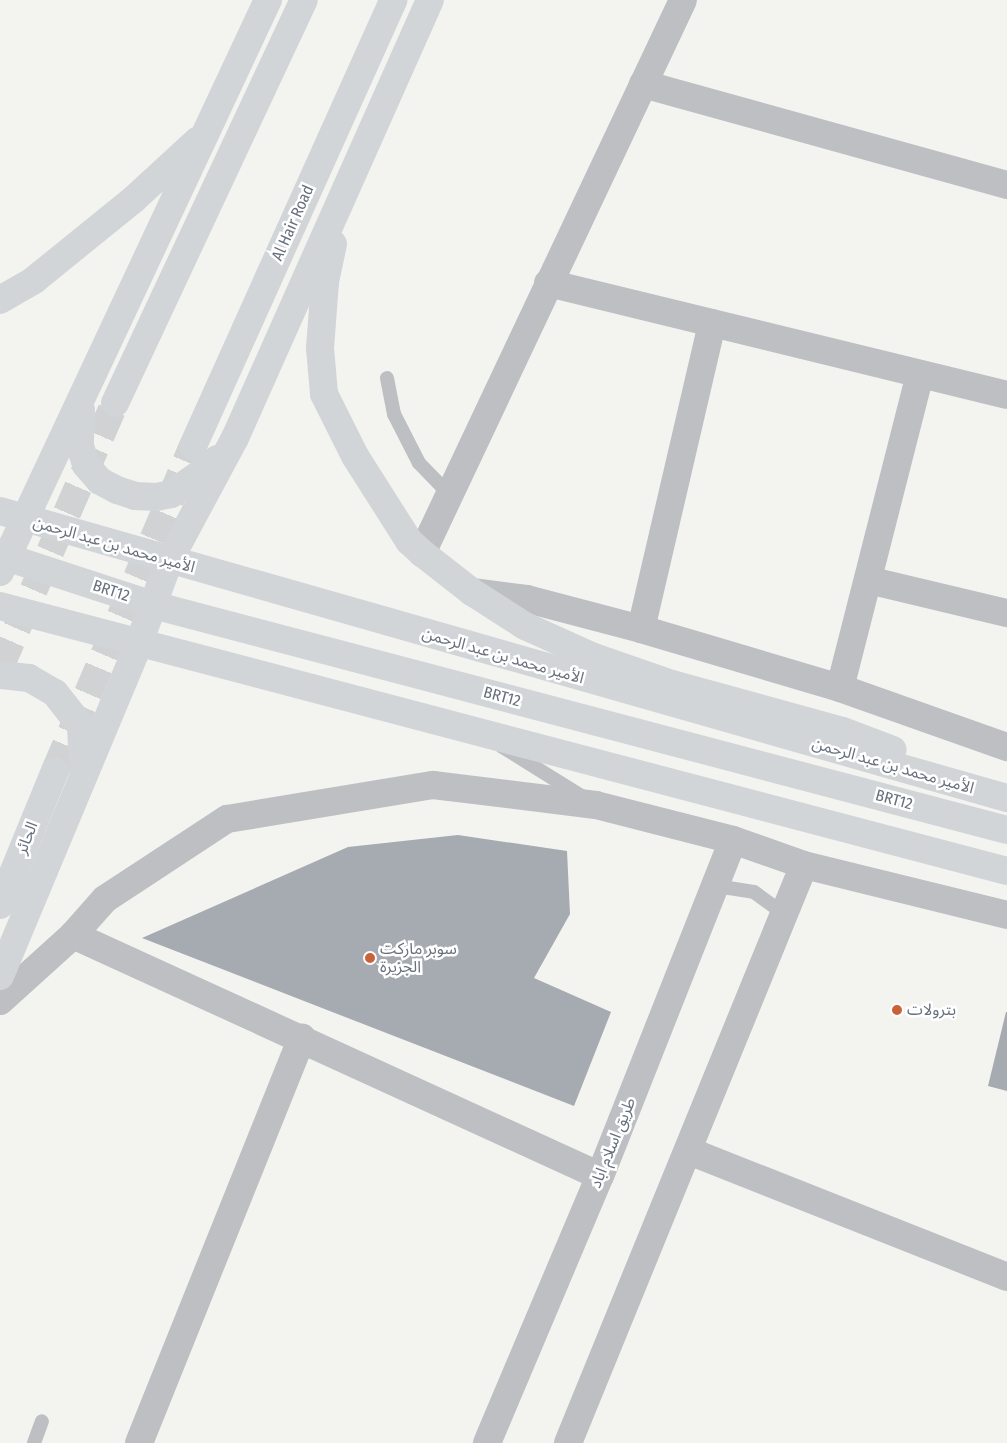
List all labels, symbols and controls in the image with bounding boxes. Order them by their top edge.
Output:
street label: Al Hair Road [268,182,318,264]
street label: الأمير محمد بن عبد الرحمن [31,513,197,577]
street label: BRT12 [90,576,132,606]
street label: الأمير محمد بن عبد الرحمن [420,624,586,688]
street label: BRT12 [481,683,523,711]
street label: الأمير محمد بن عبد الرحمن [810,734,976,798]
street label: BRT12 [873,786,915,814]
street label: الحائر [12,819,42,857]
place label: سوبر ماركت الجزيرة [380,939,457,977]
marker: سوبر ماركت الجزيرة [364,952,376,964]
place label: بترولات [907,1000,956,1020]
marker: بترولات [891,1004,903,1016]
street label: طريق اسلام اباد [586,1095,640,1191]

